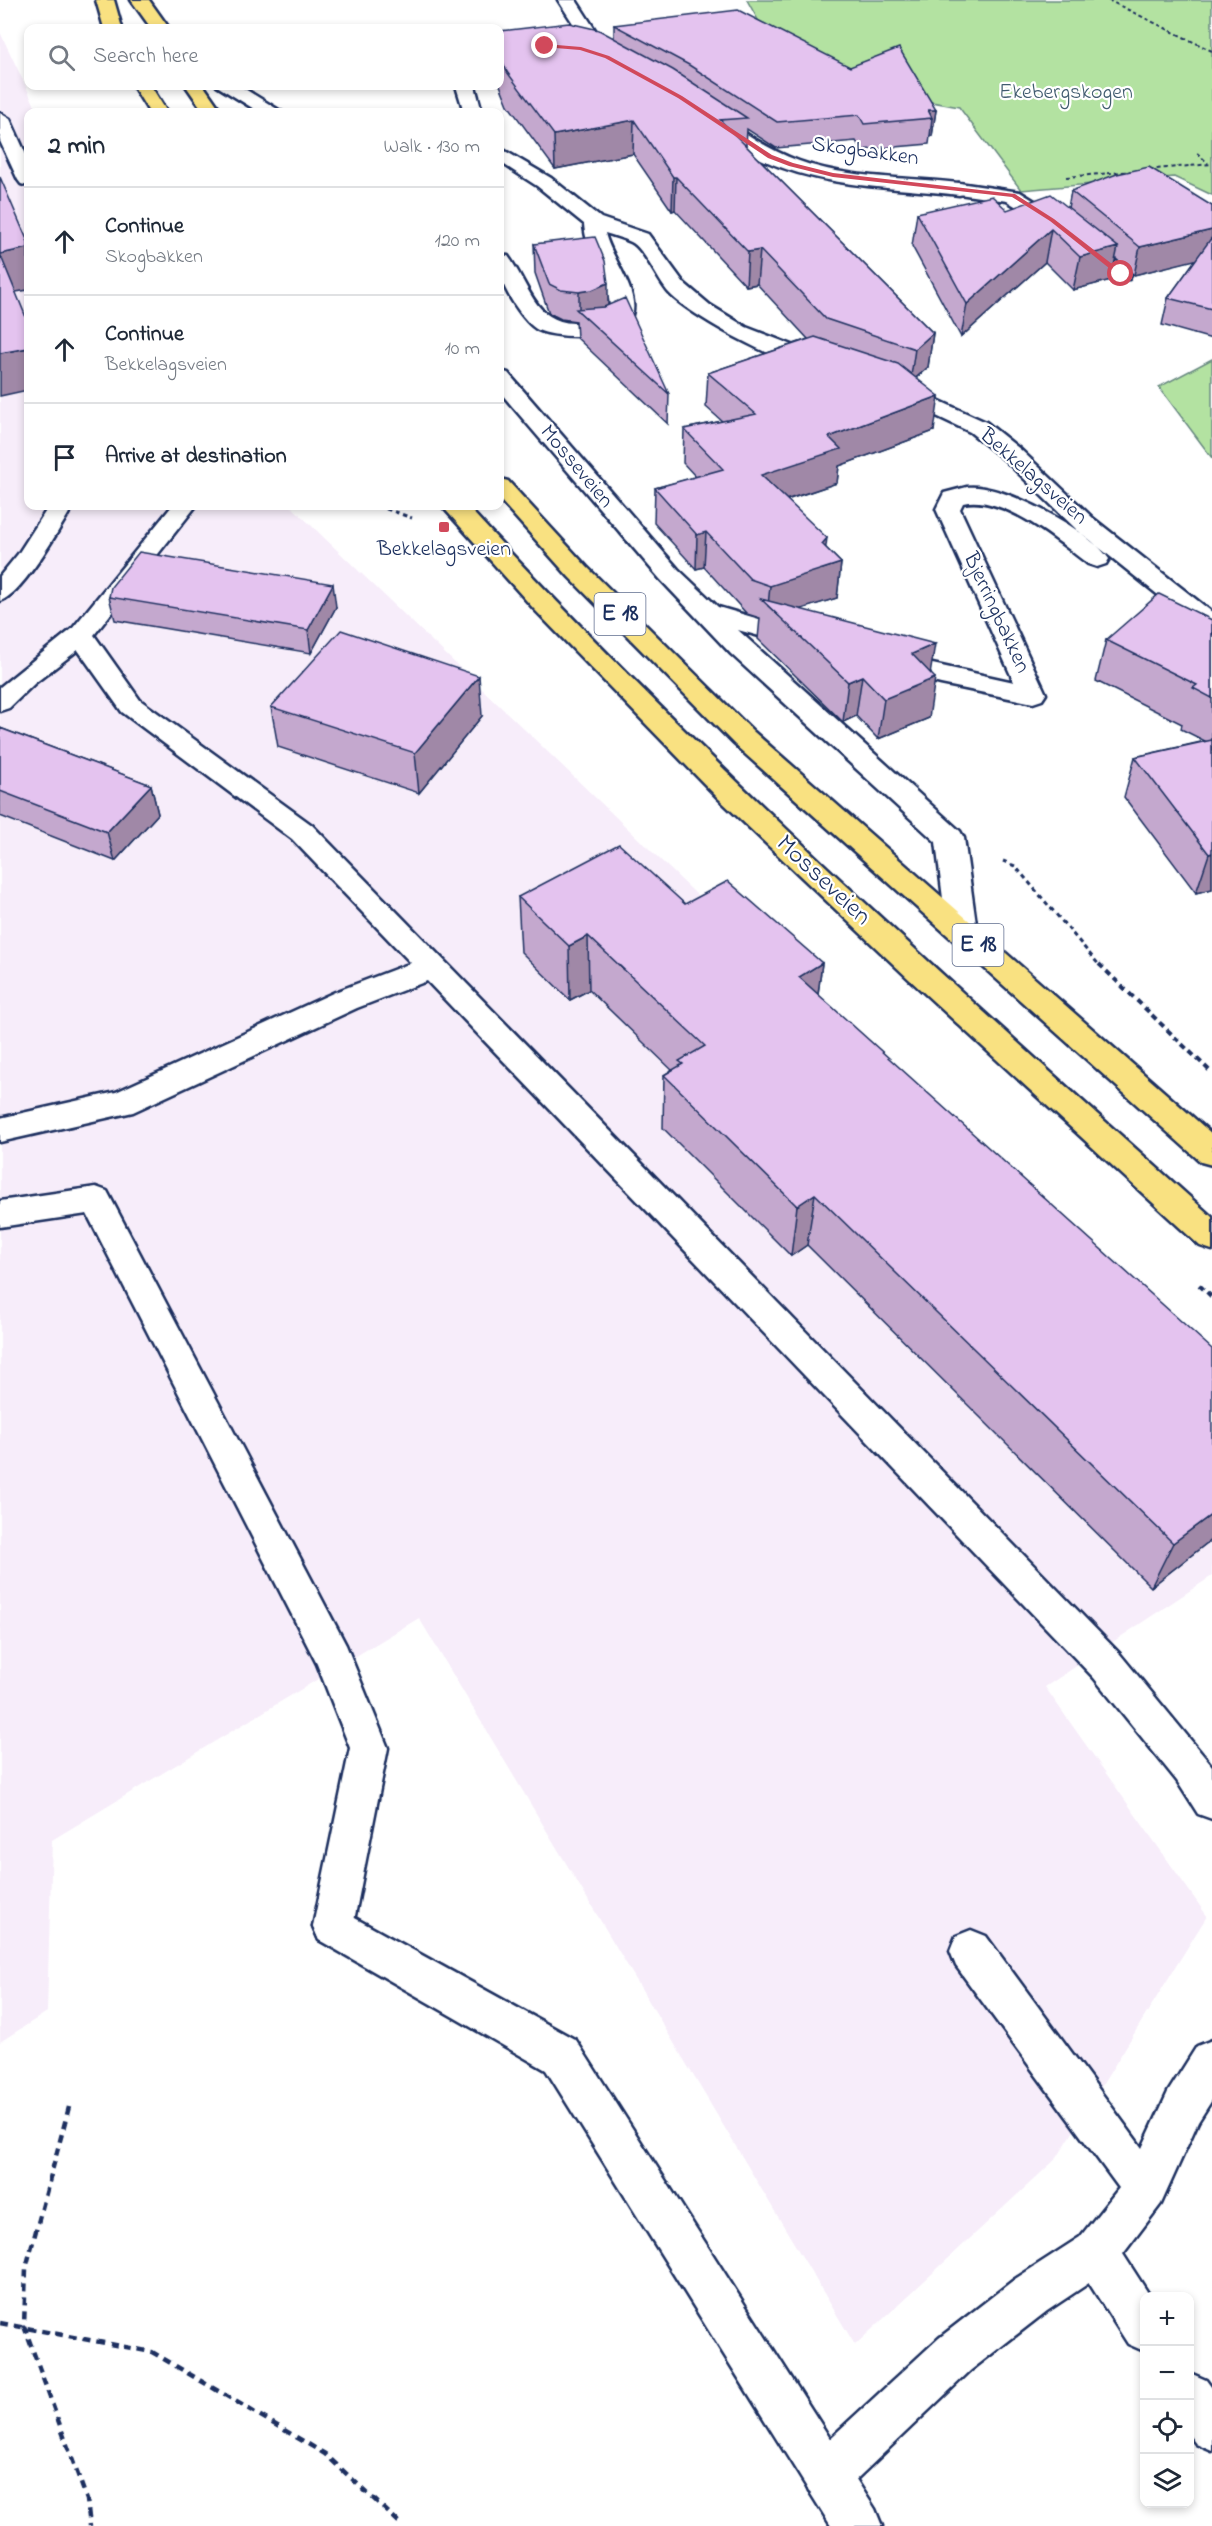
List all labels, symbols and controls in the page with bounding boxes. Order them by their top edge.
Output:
search box [24,24,504,90]
route end [531,32,557,58]
icon: search [45,41,78,74]
text: Search here [93,41,198,73]
park label: Ekebergskogen [999,77,1133,110]
text: 2 min [48,128,105,166]
street label: Skogbakken [809,129,921,176]
text: Walk · 130 m [384,133,480,162]
text: Continue [105,211,184,243]
icon: ahead [48,225,81,258]
text: 120 m [435,227,480,256]
text: Skogbakken [105,243,203,272]
route start [1107,260,1133,286]
text: Continue [105,319,184,351]
icon: ahead [48,333,81,366]
text: 10 m [444,335,480,364]
text: Bekkelagsveien [105,351,227,380]
street label: Mosseveien [531,418,621,516]
street label: Bekkelagsveien [970,420,1094,534]
icon: arrive [48,441,81,474]
text: Arrive at destination [105,441,287,473]
marker: Bekkelagsveien [437,520,451,534]
place label: Bekkelagsveien [376,534,511,567]
street label: Bjerringbakken [953,546,1038,679]
road number: E 18 [594,593,646,635]
street label: Mosseveien [767,827,879,935]
road number: E 18 [952,924,1004,966]
map controls [1140,2292,1194,2508]
button: + [1140,2292,1194,2346]
button: − [1140,2346,1194,2400]
button: locate [1140,2400,1194,2454]
button: layers [1140,2454,1194,2508]

